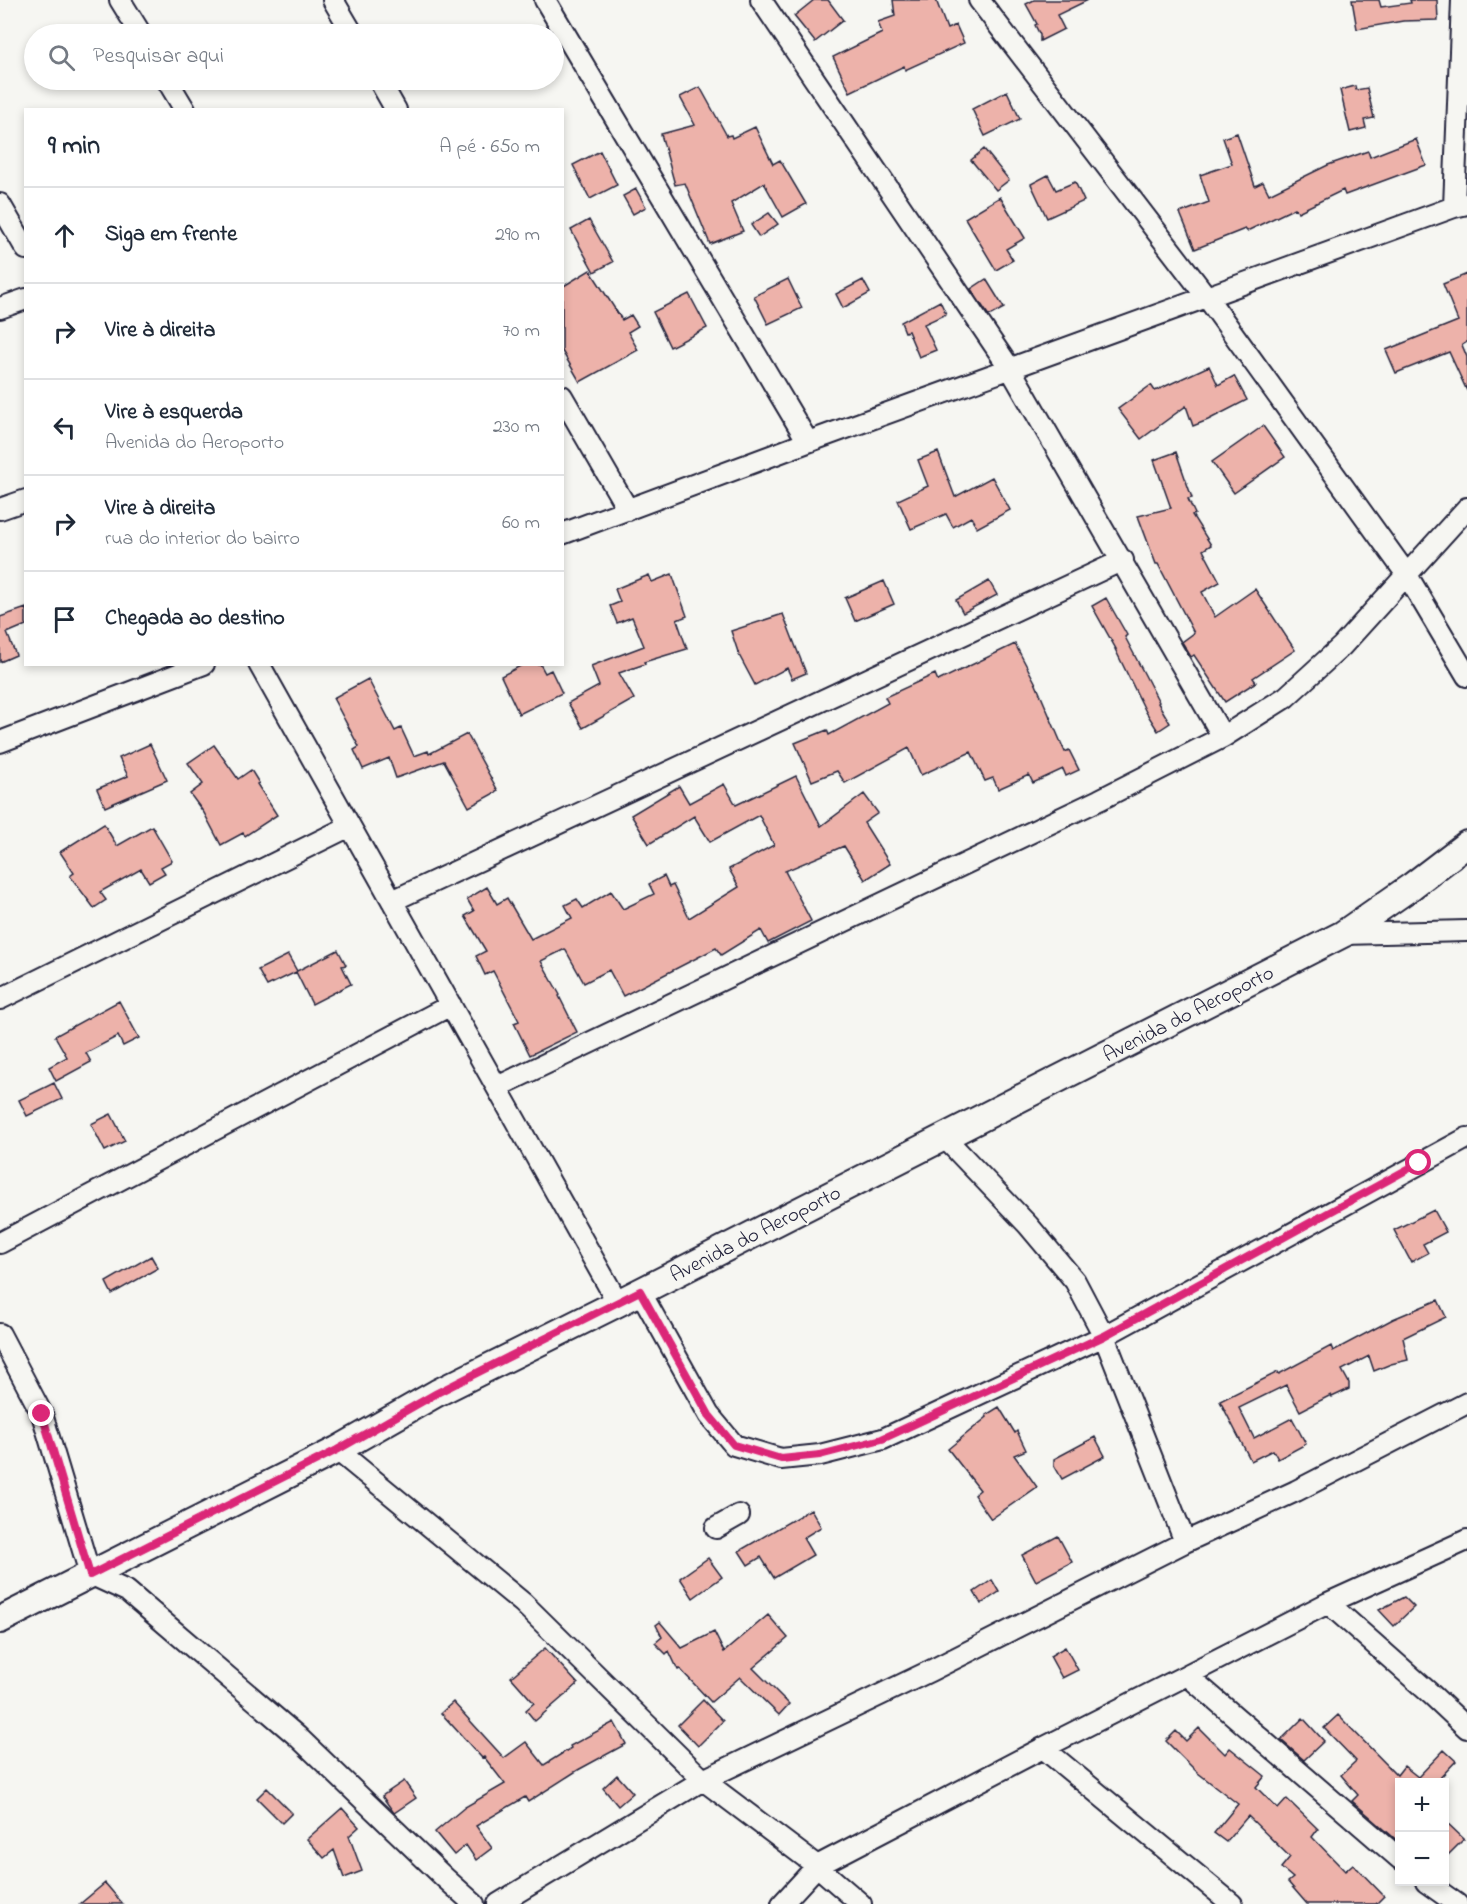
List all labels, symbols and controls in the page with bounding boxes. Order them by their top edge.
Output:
search box [24,24,564,90]
icon: search [45,41,78,74]
text: Pesquisar aqui [93,41,224,73]
text: 9 min [48,128,100,166]
text: A pé · 650 m [439,133,540,162]
icon: ahead [48,219,81,252]
text: Siga em frente [105,219,237,251]
text: 290 m [495,221,540,250]
icon: right [48,315,81,348]
text: Vire à direita [105,315,215,347]
text: 70 m [503,317,540,346]
text: Vire à esquerda [105,397,243,429]
icon: left [48,411,81,444]
text: 230 m [493,413,540,442]
text: Avenida do Aeroporto [105,429,284,458]
text: Vire à direita [105,493,215,525]
icon: right [48,507,81,540]
text: 60 m [502,509,540,538]
text: rua do interior do bairro [105,525,300,554]
icon: arrive [48,603,81,636]
text: Chegada ao destino [105,603,285,635]
street label: Avenida do Aeroporto [1098,959,1280,1071]
route start [1405,1149,1431,1175]
street label: Avenida do Aeroporto [665,1179,847,1291]
route end [28,1400,54,1426]
map controls [1395,1778,1449,1886]
button: + [1395,1778,1449,1832]
button: − [1395,1832,1449,1886]

